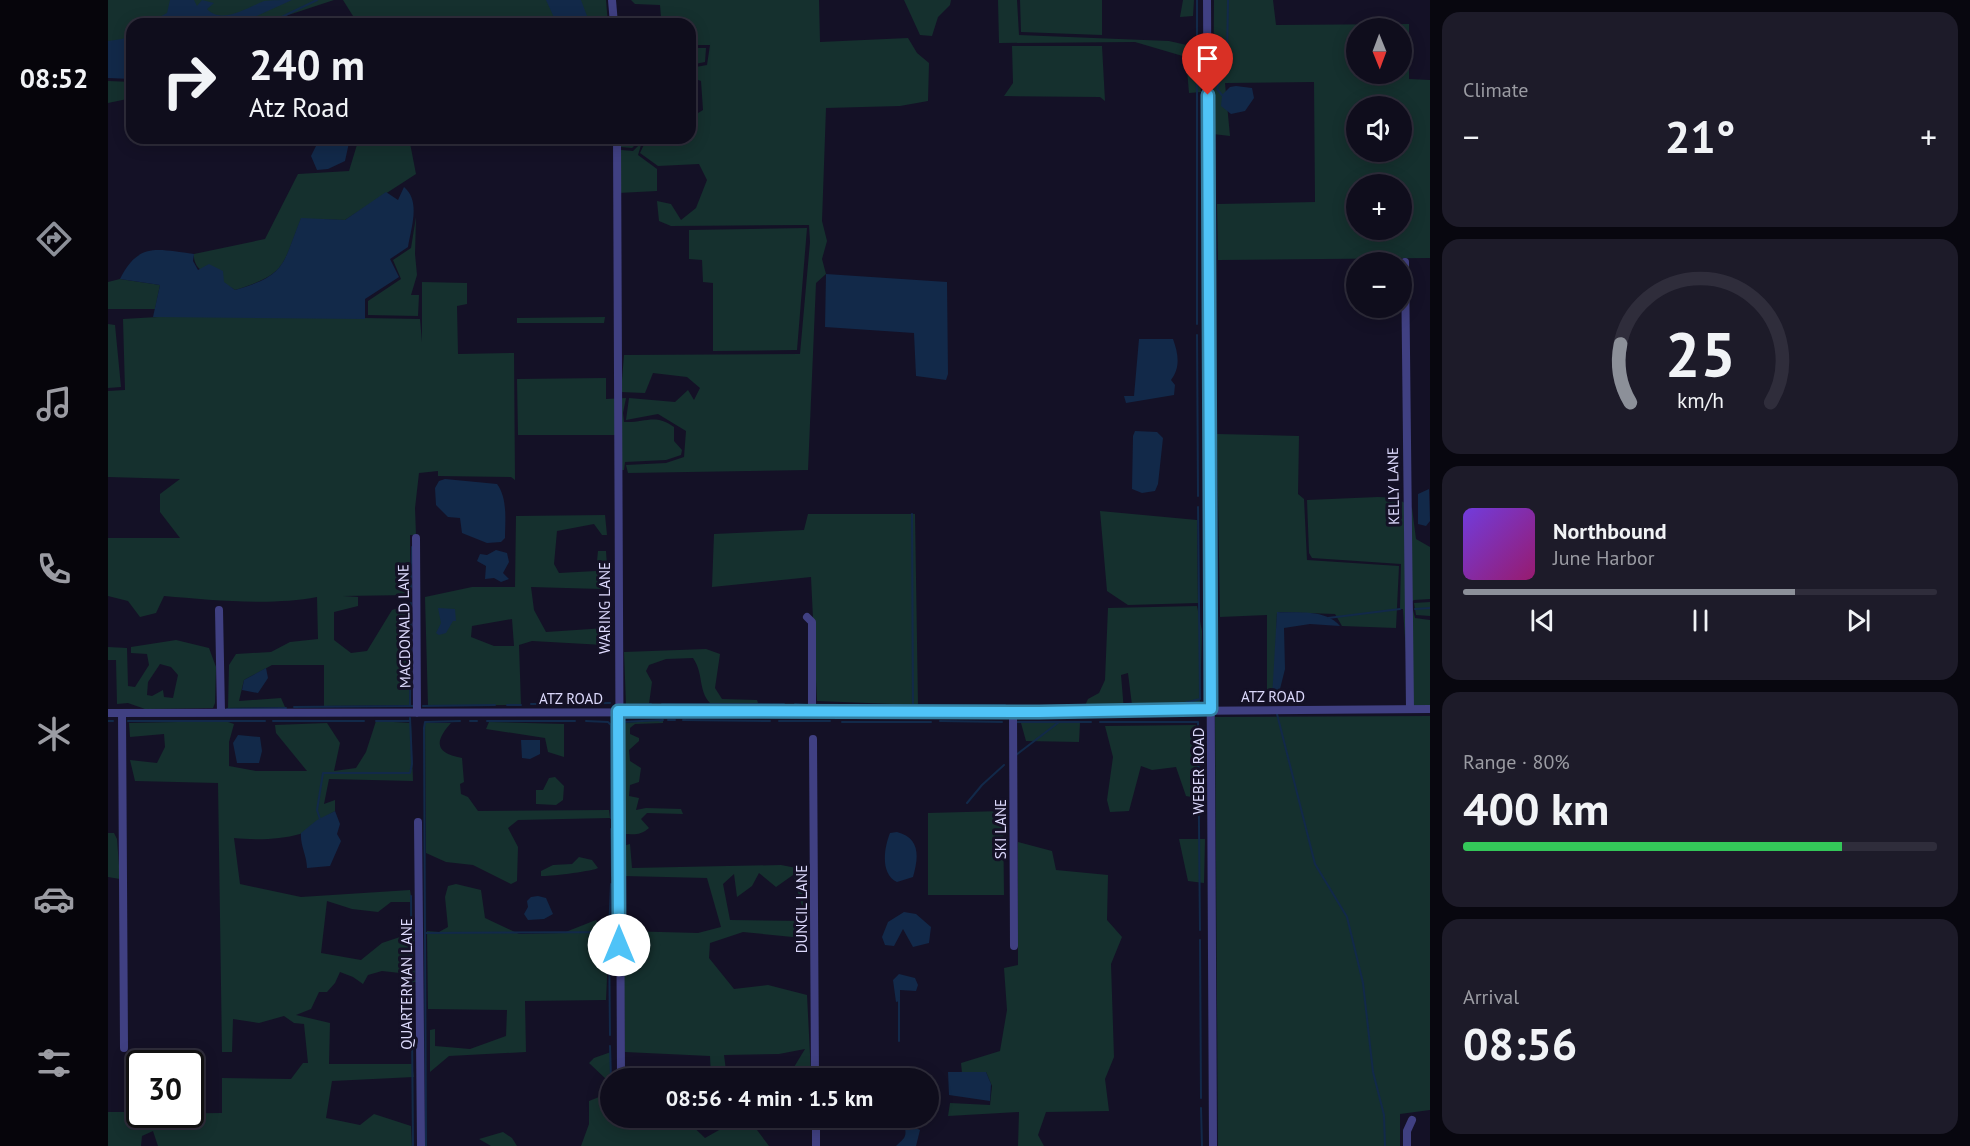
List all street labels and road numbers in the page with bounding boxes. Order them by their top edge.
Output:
street label: KELLY LANE [1383,447,1403,525]
street label: WARING LANE [595,562,614,654]
street label: MACDONALD LANE [393,564,415,688]
street label: ATZ ROAD [1241,687,1305,706]
street label: ATZ ROAD [539,689,603,708]
street label: WEBER ROAD [1189,728,1208,814]
street label: SKI LANE [991,799,1010,859]
street label: DUNCIL LANE [792,865,811,953]
street label: QUARTERMAN LANE [397,918,416,1050]

